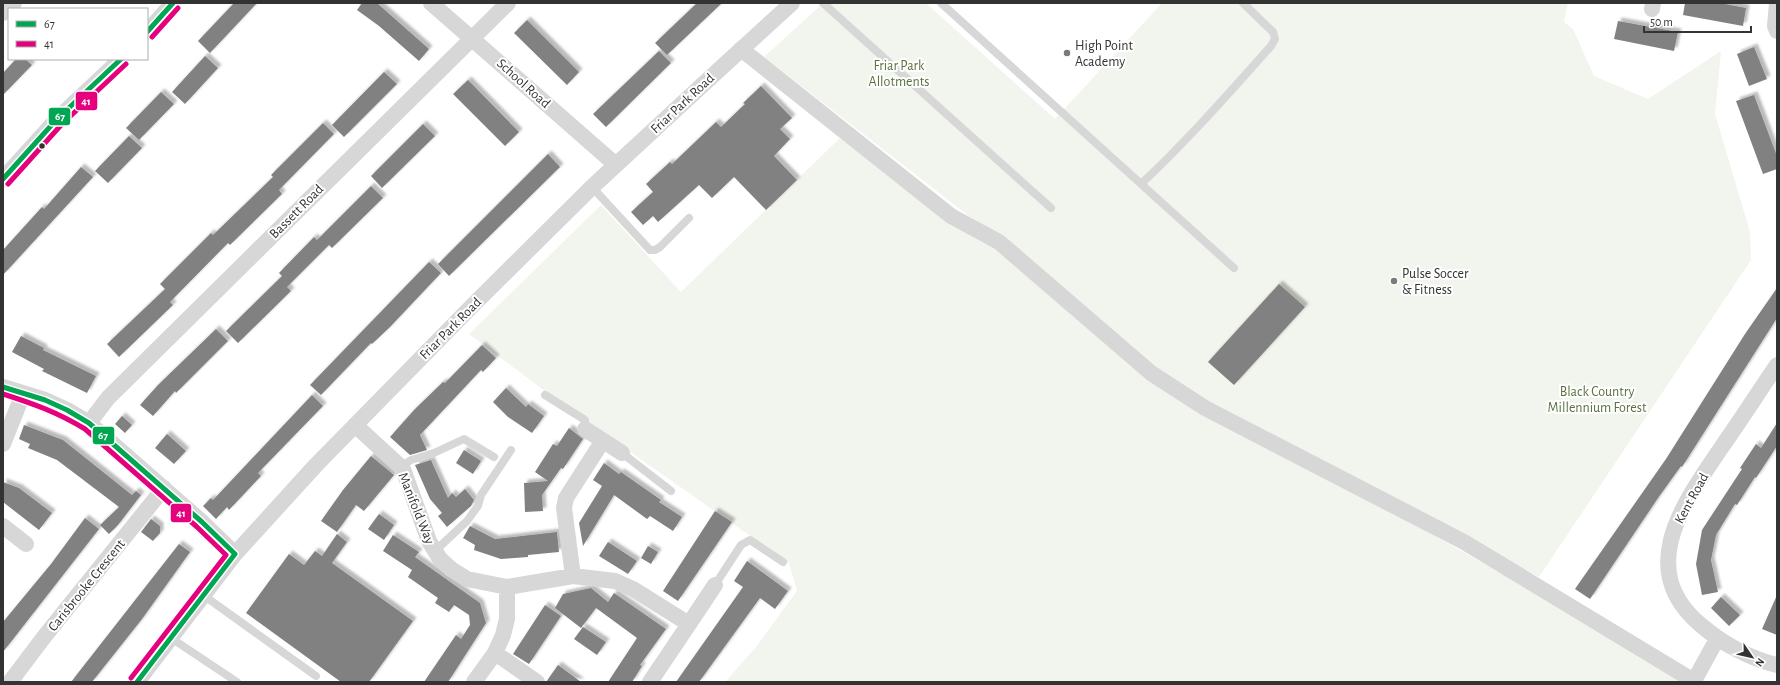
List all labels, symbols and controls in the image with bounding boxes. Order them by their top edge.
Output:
legend [8,8,148,60]
scale bar [1644,8,1751,34]
text: 50 m [1650,16,1673,28]
text: 67 [44,18,55,30]
text: 41 [44,38,54,50]
place label: High Point Academy [1075,39,1134,69]
marker: High Point Academy [1062,48,1072,58]
street label: School Road [494,56,553,111]
park label: Friar Park Allotments [869,59,929,89]
street label: Friar Park Road [648,71,717,136]
line badge: 41 [75,91,98,111]
text: 41 [81,96,91,107]
line badge: 67 [48,107,71,126]
text: 67 [55,111,65,122]
unlabelled marker [37,141,47,151]
street label: Bassett Road [267,182,326,241]
place label: Pulse Soccer & Fitness [1402,267,1469,297]
marker: Pulse Soccer & Fitness [1389,276,1399,286]
street label: Friar Park Road [417,295,484,362]
park label: Black Country Millennium Forest [1548,385,1647,415]
line badge: 67 [92,426,115,445]
text: 67 [98,430,108,441]
street label: Manifold Way [395,471,437,546]
street label: Kent Road [1672,471,1711,526]
line badge: 41 [170,503,192,523]
text: 41 [176,508,186,519]
street label: Carisbrooke Crescent [46,537,128,634]
north arrow [1732,637,1772,677]
text: N [1753,656,1767,669]

